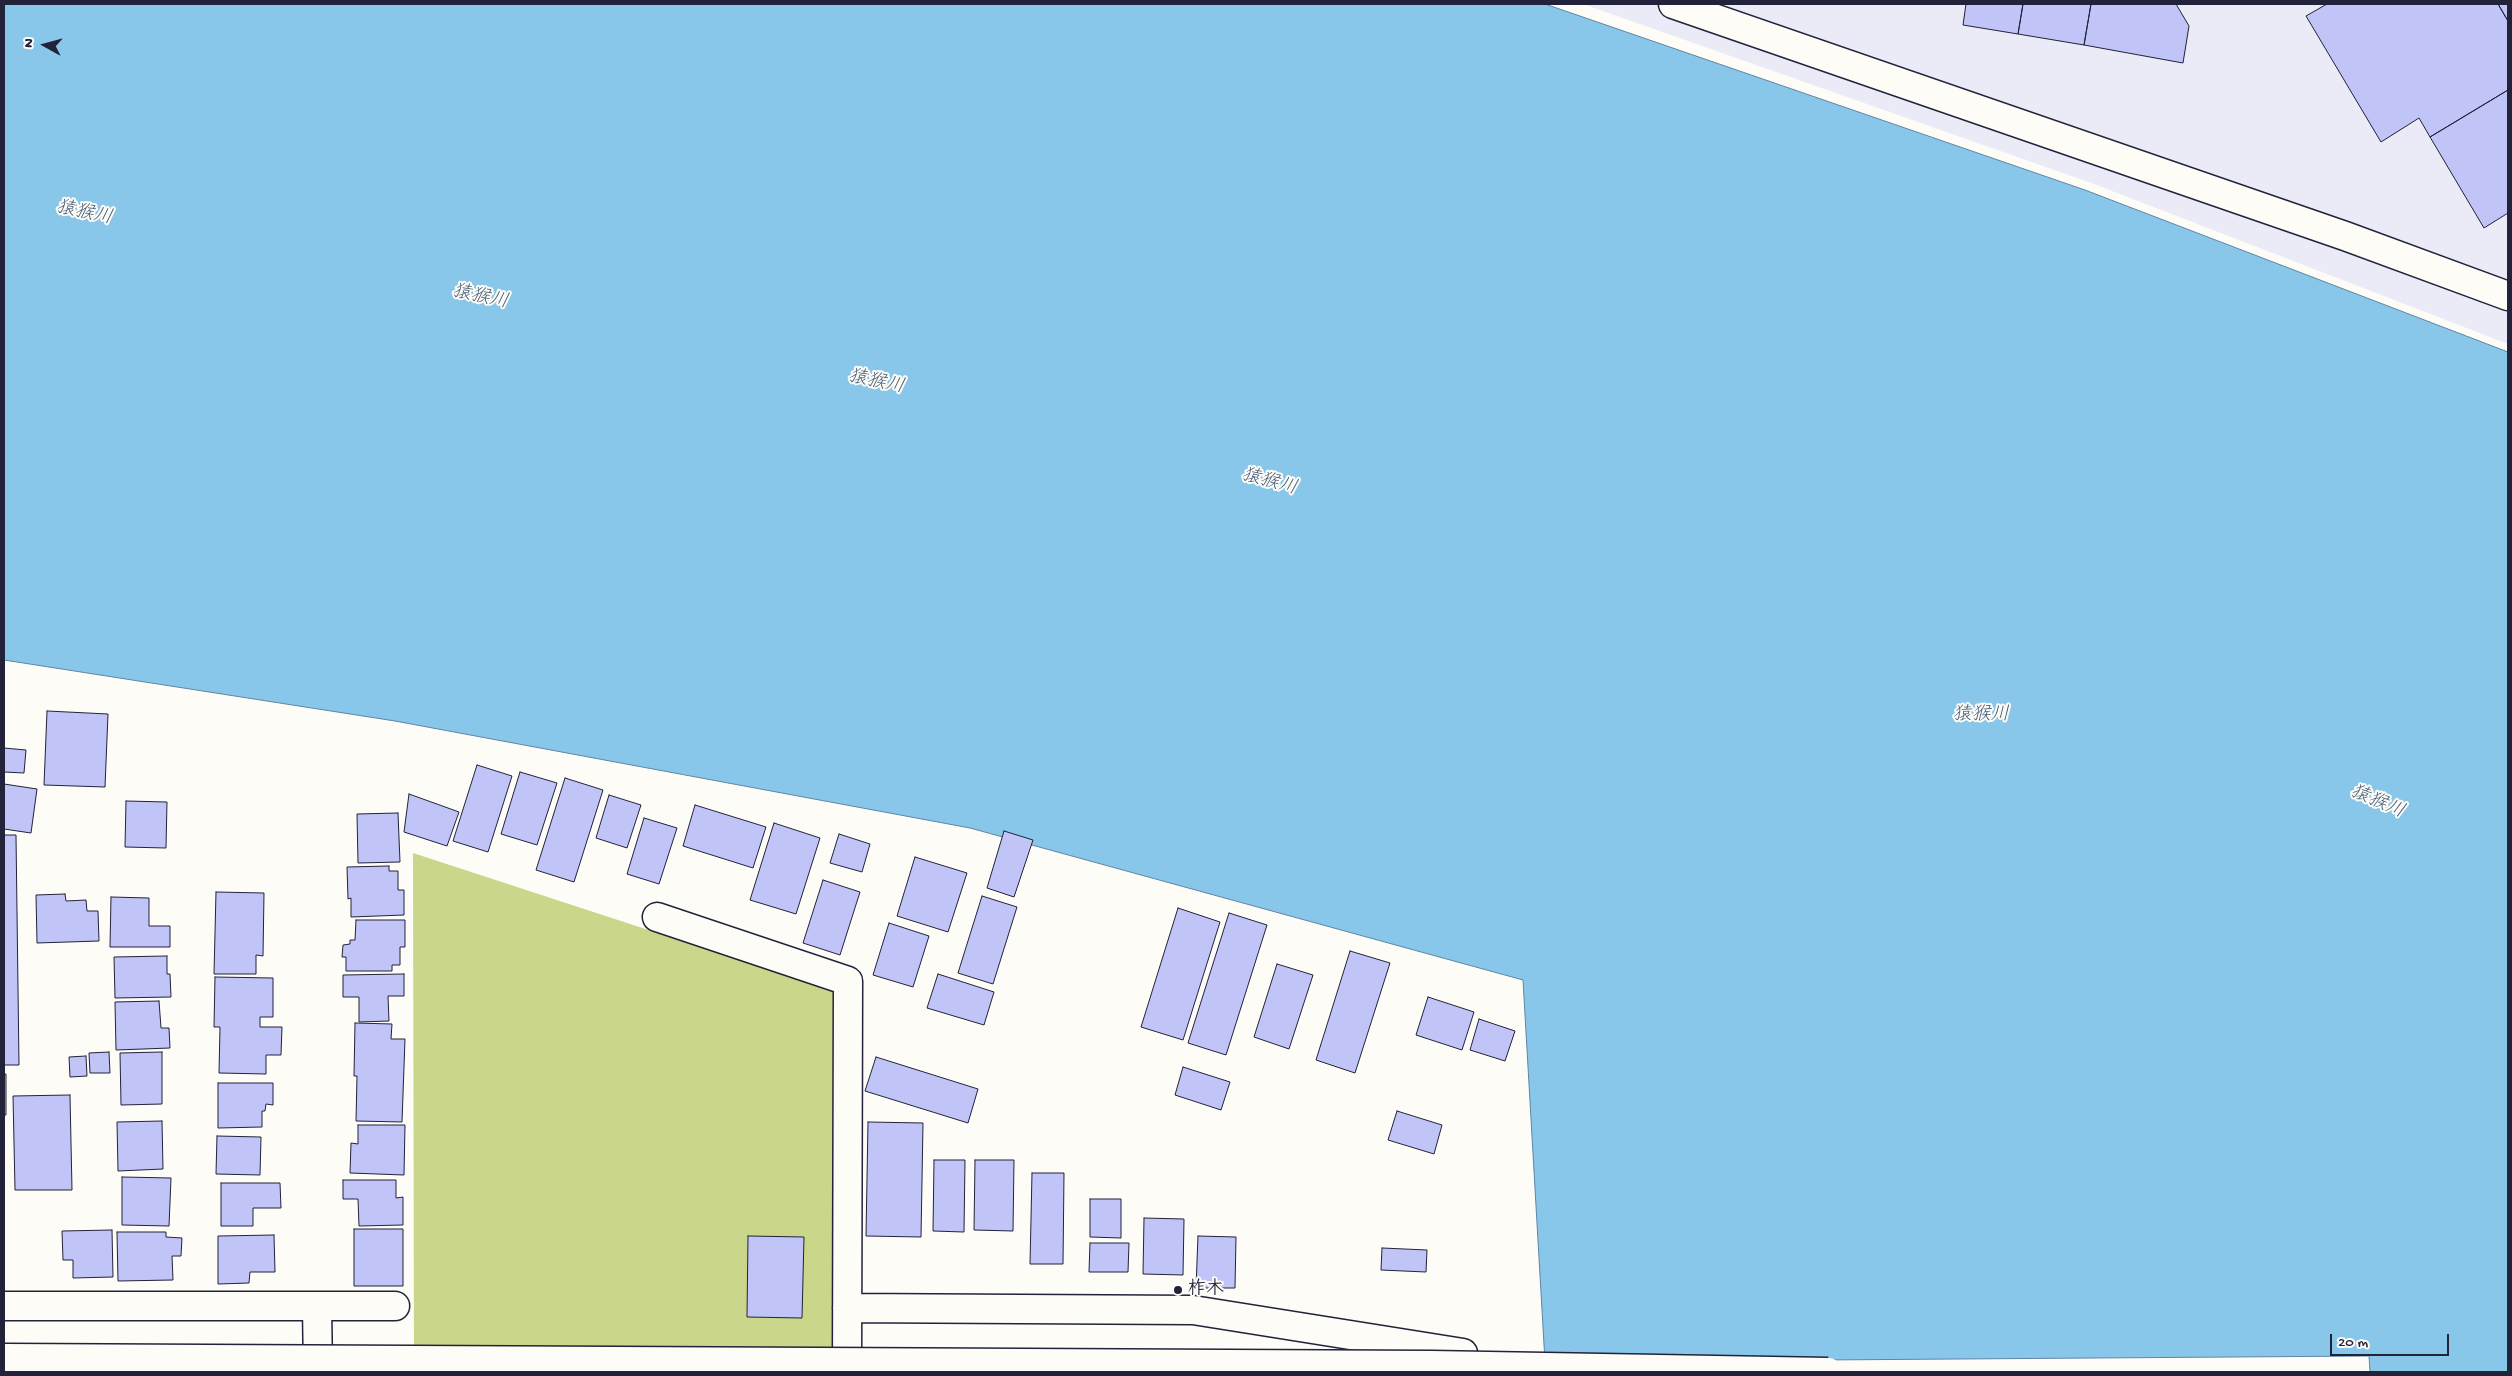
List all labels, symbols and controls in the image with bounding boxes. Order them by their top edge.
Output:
north arrow [20,20,70,70]
text: N [21,38,39,49]
water label: 猿猴川 [54,197,114,231]
water label: 猿猴川 [450,281,510,315]
water label: 猿猴川 [846,366,906,400]
water label: 猿猴川 [1239,465,1299,501]
water label: 猿猴川 [1953,705,2009,727]
water label: 猿猴川 [2346,781,2408,825]
place label: 柞木 [1188,1279,1224,1301]
marker: 柞木 [1172,1284,1184,1296]
scale bar [2332,1324,2451,1356]
text: 20 m [2338,1334,2368,1352]

